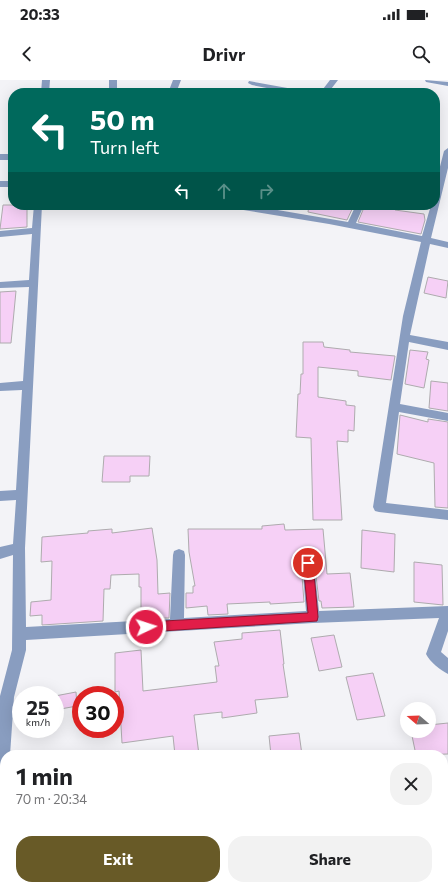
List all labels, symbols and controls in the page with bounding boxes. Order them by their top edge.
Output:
text: 20:33 [20,5,60,23]
icon: back [16,43,38,65]
text: Drivr [203,43,245,65]
icon: search [410,43,432,65]
text: 50 m [90,102,155,136]
icon: left [24,104,76,156]
text: Turn left [90,136,159,158]
icon: left [171,180,193,202]
icon: ahead [213,180,235,202]
icon: right [255,180,277,202]
pin [291,546,325,580]
icon: arrive [297,552,319,574]
position arrow [125,606,167,648]
speed limit sign: 30 [72,686,124,738]
text: 25 [26,695,50,719]
north arrow [400,702,436,738]
map controls [400,702,436,738]
text: km/h [26,716,50,728]
text: 1 min [16,761,73,790]
button: close [390,763,432,805]
text: 70 m · 20:34 [16,791,87,807]
button: Exit [16,836,220,882]
button: Share [228,836,432,882]

